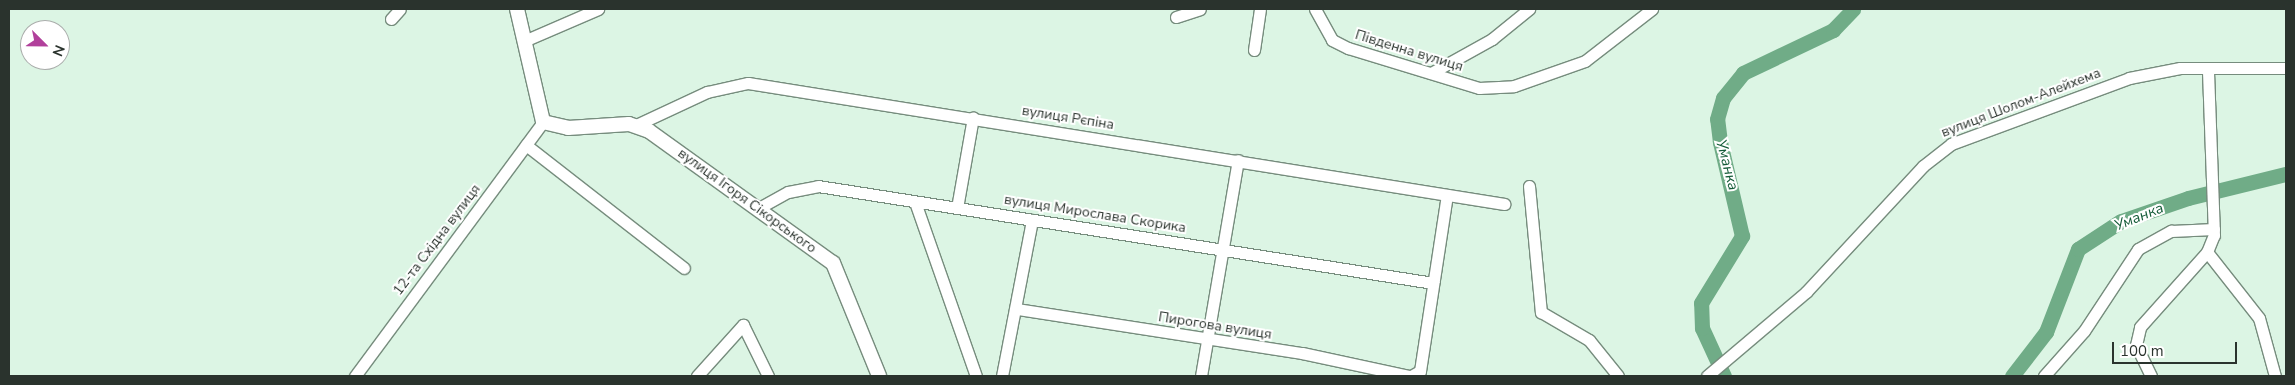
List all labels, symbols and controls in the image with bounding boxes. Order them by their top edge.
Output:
north arrow [20,20,70,70]
street label: Південна вулиця [1353,27,1465,75]
text: N [48,42,69,59]
street label: вулиця Шолом-Алейхема [1939,65,2103,141]
street label: вулиця Рєпіна [1021,102,1115,134]
water label: Уманка [1712,138,1742,192]
street label: вулиця Ігоря Сікорського [674,145,820,257]
street label: 12-та Східна вулиця [390,181,484,299]
street label: вулиця Мирослава Скорика [1003,191,1187,237]
water label: Уманка [2112,199,2166,235]
street label: Пирогова вулиця [1157,309,1273,343]
scale bar [2115,332,2240,364]
text: 100 m [2120,341,2164,361]

